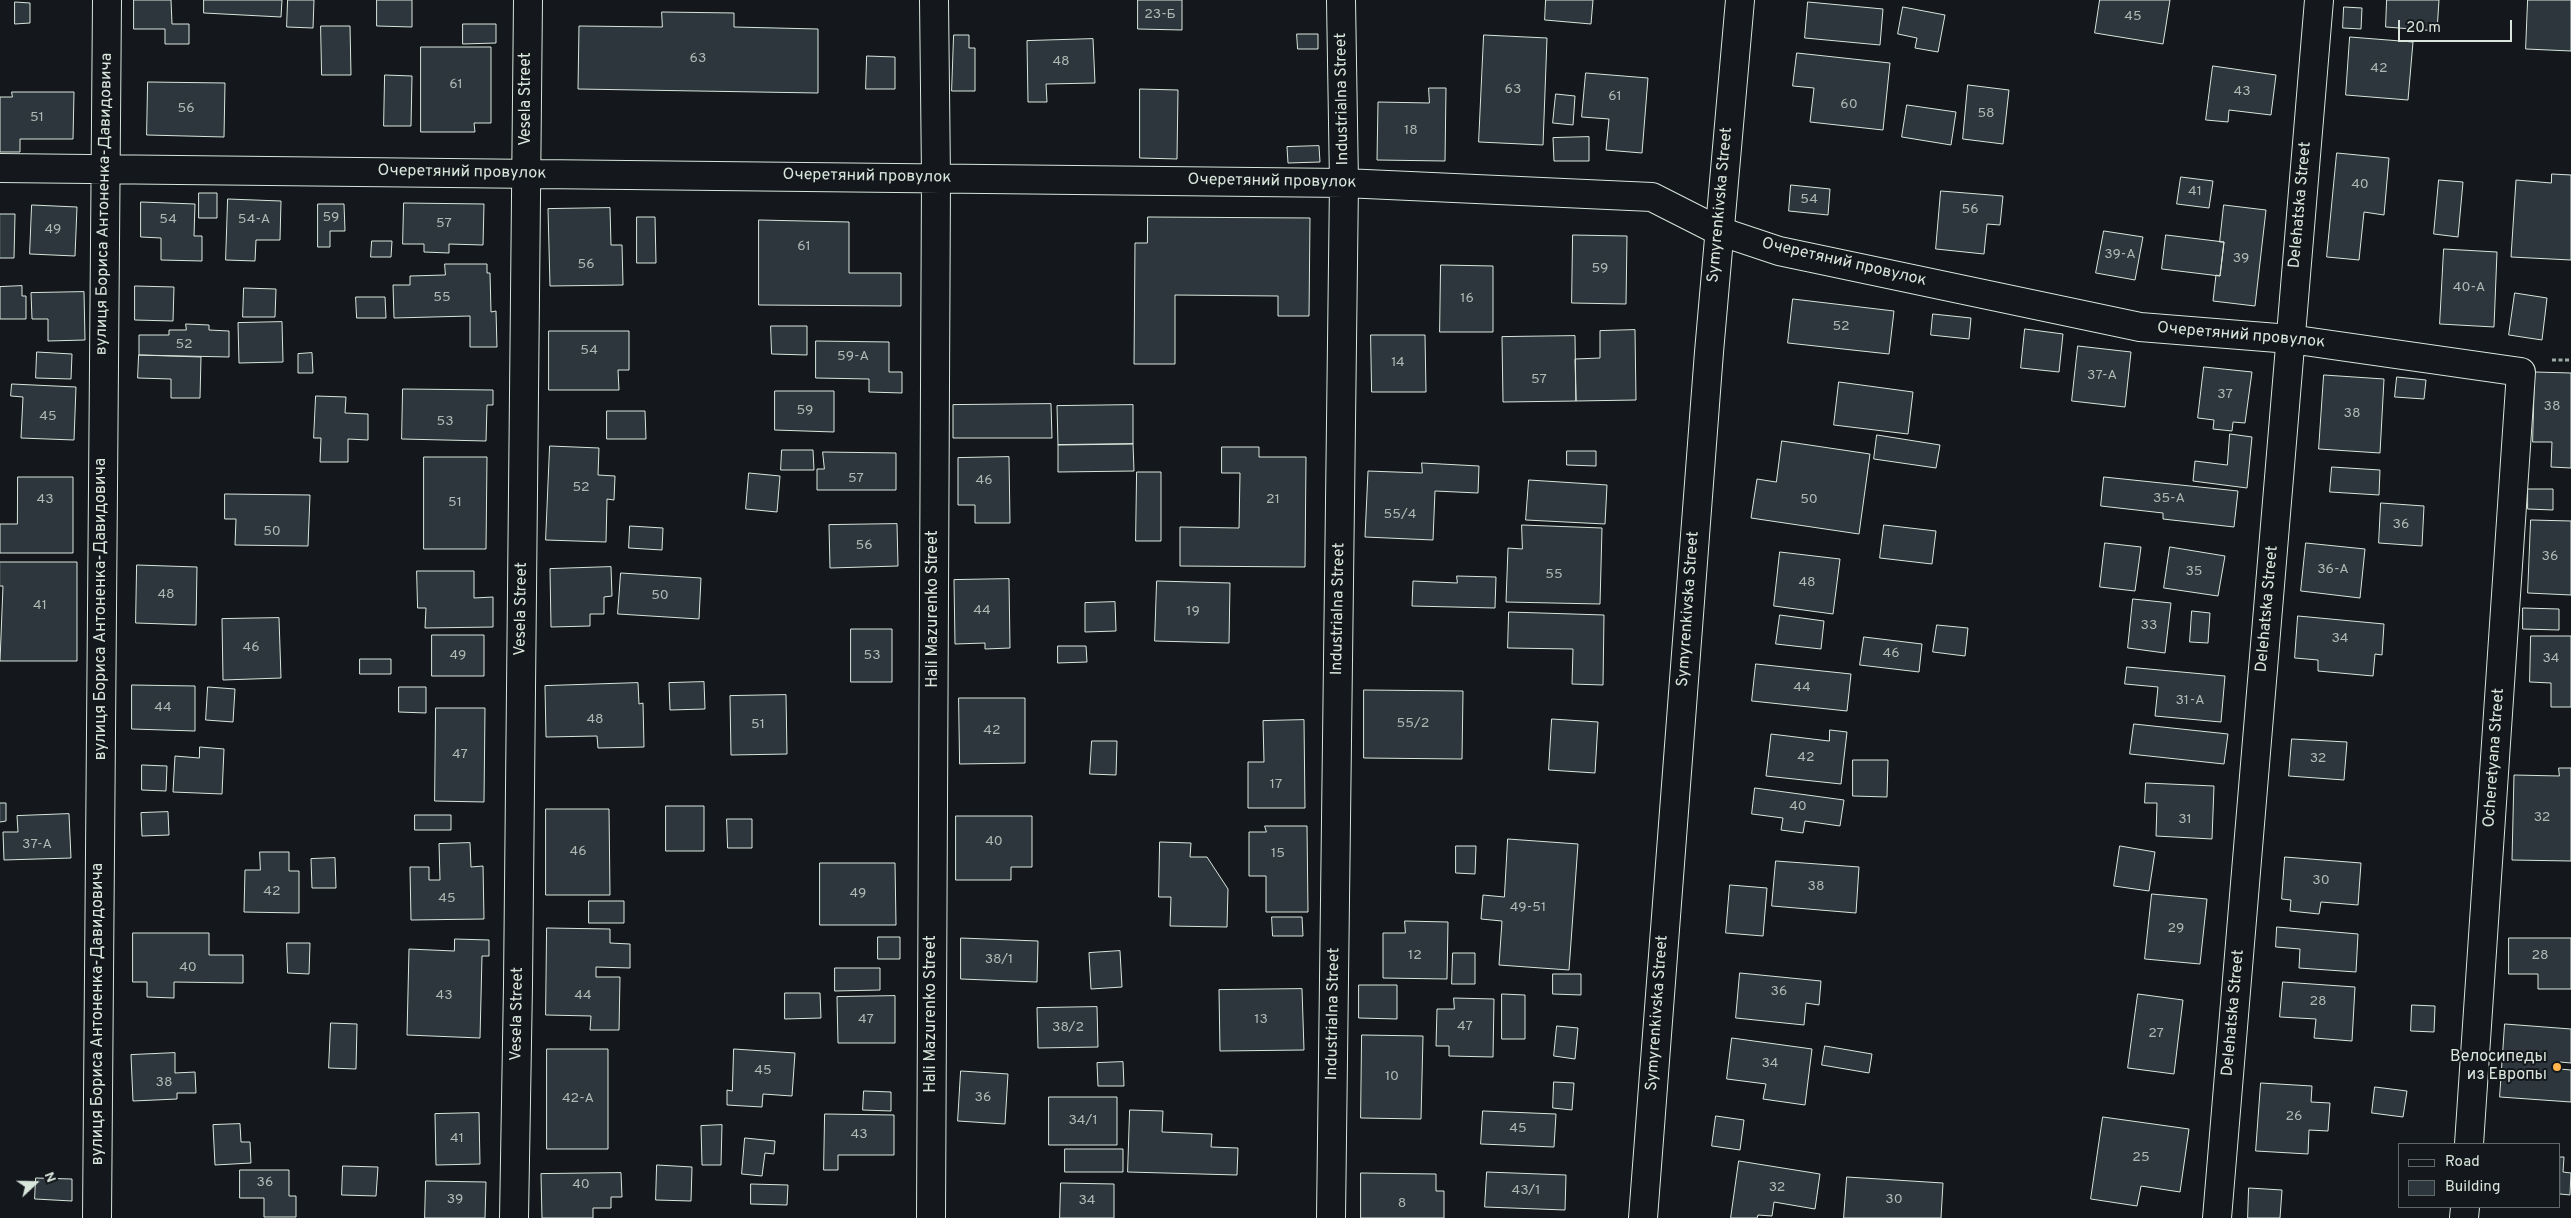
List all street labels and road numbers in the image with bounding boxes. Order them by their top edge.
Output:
street label: Industrialna Street [1332,33,1354,165]
street label: Vesela Street [517,52,537,146]
street label: вулиця Бориса Антоненка-Давидовича [93,53,117,355]
street label: Symyrenkivska Street [1705,127,1737,283]
street label: Delehatska Street [2286,141,2316,269]
street label: Очеретяний провулок [377,162,547,184]
street label: Очеретяний провулок [782,166,952,188]
street label: Очеретяний провулок [1187,171,1357,193]
street label: Очеретяний провулок [1760,235,1928,291]
street label: Очеретяний провулок [2156,319,2326,353]
street label: вулиця Бориса Антоненка-Давидовича [92,458,112,760]
street label: Hali Mazurenko Street [924,530,944,688]
street label: Symyrenkivska Street [1674,531,1704,687]
street label: Industrialna Street [1328,543,1350,675]
street label: Delehatska Street [2253,545,2283,673]
street label: Vesela Street [512,562,532,656]
street label: Ocheretyana Street [2481,688,2509,828]
street label: вулиця Бориса Антоненка-Давидовича [89,863,109,1165]
street label: Hali Mazurenko Street [922,935,942,1093]
street label: Symyrenkivska Street [1643,935,1673,1091]
street label: Industrialna Street [1323,948,1345,1080]
street label: Delehatska Street [2219,949,2249,1077]
street label: Vesela Street [508,967,528,1061]

